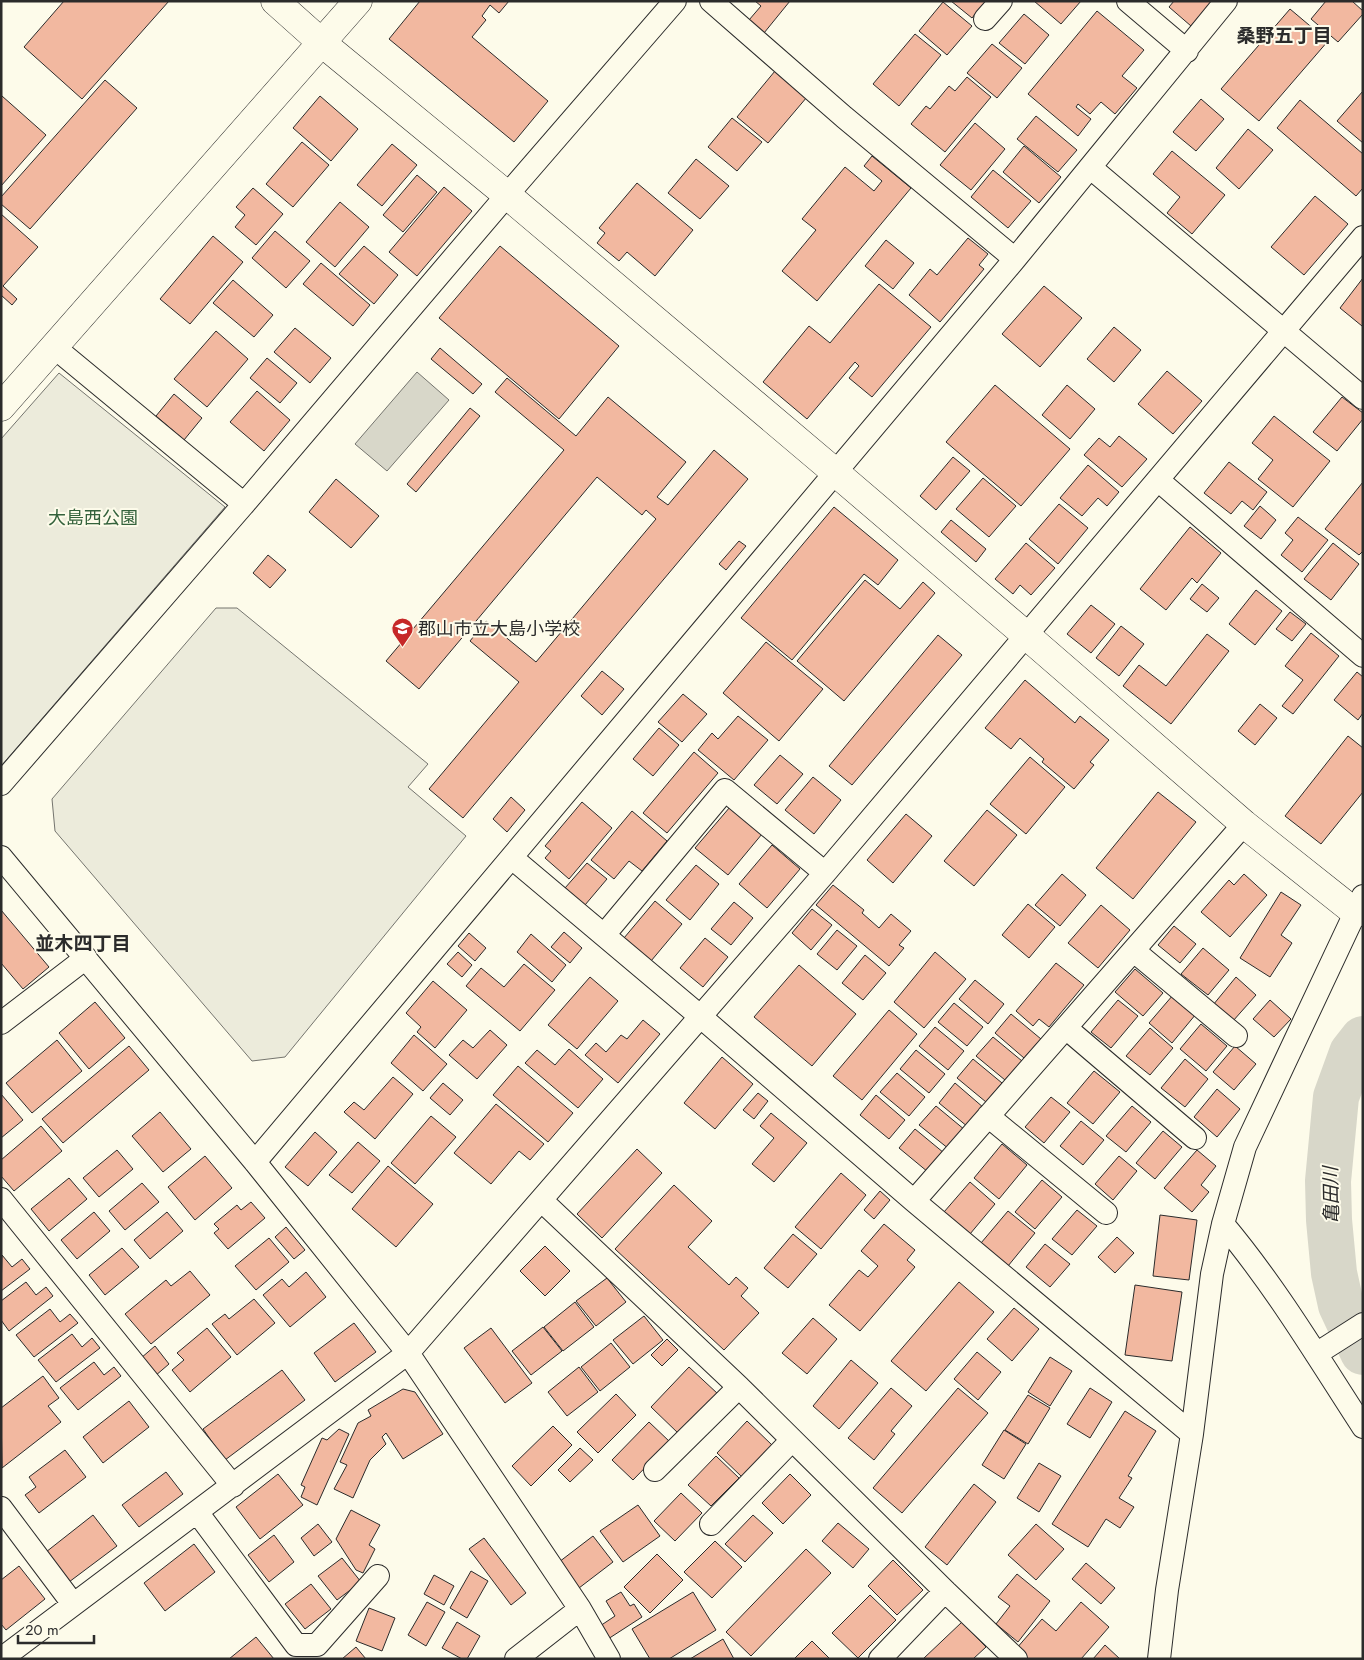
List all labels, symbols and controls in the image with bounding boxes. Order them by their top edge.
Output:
district label: 桑野五丁目 [1236,22,1332,49]
park label: 大島西公園 [48,505,138,531]
place label: 郡山市立大島小学校 [418,616,580,642]
school or university icon: 郡山市立大島小学校 [390,617,414,648]
district label: 並木四丁目 [35,930,131,957]
water label: 亀田川 [1317,1164,1345,1224]
scale bar [18,1612,94,1644]
text: 20 m [25,1619,59,1641]

